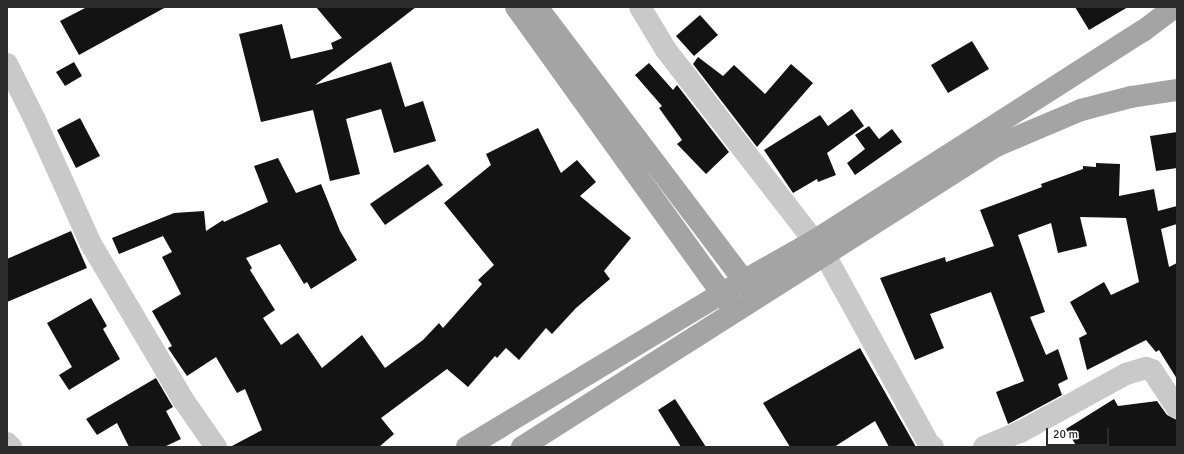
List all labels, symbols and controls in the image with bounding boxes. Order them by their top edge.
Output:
scale bar [1048,420,1111,446]
text: 20 m [1053,427,1078,442]

